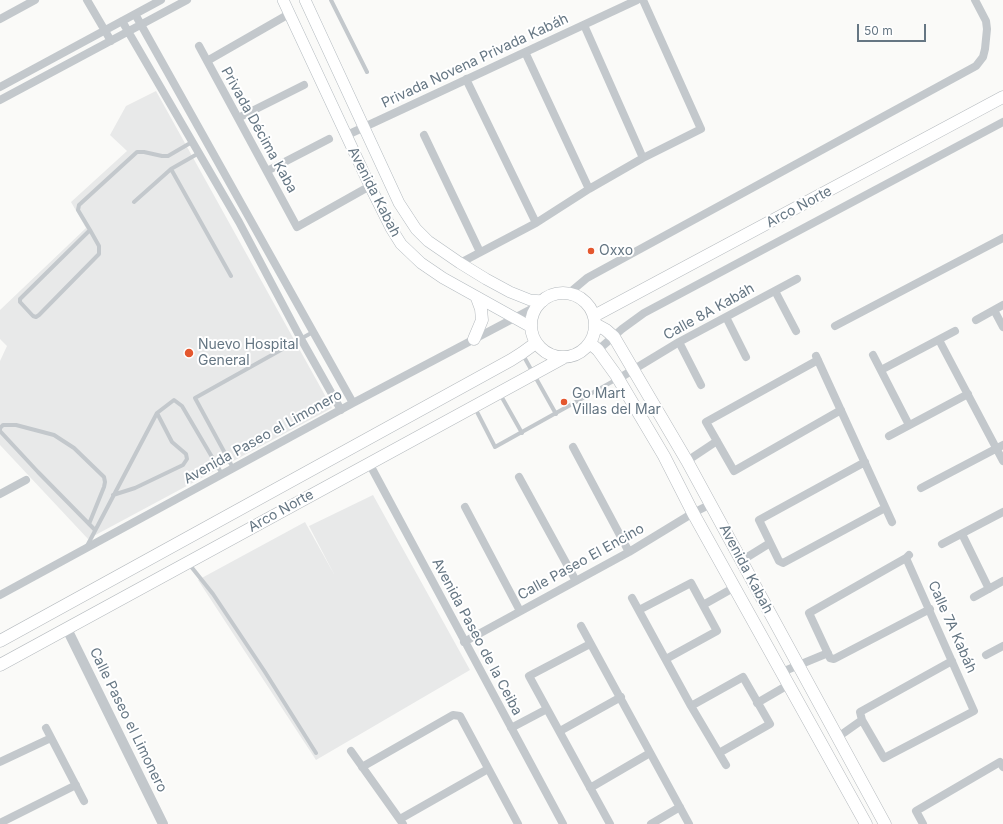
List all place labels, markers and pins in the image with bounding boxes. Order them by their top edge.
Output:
place label: Oxxo [599,243,633,259]
marker: Oxxo [586,246,596,256]
place label: Nuevo Hospital General [198,337,299,370]
marker: Nuevo Hospital General [183,347,195,359]
place label: Go Mart Villas del Mar [572,386,661,418]
marker: Go Mart Villas del Mar [559,397,569,407]

